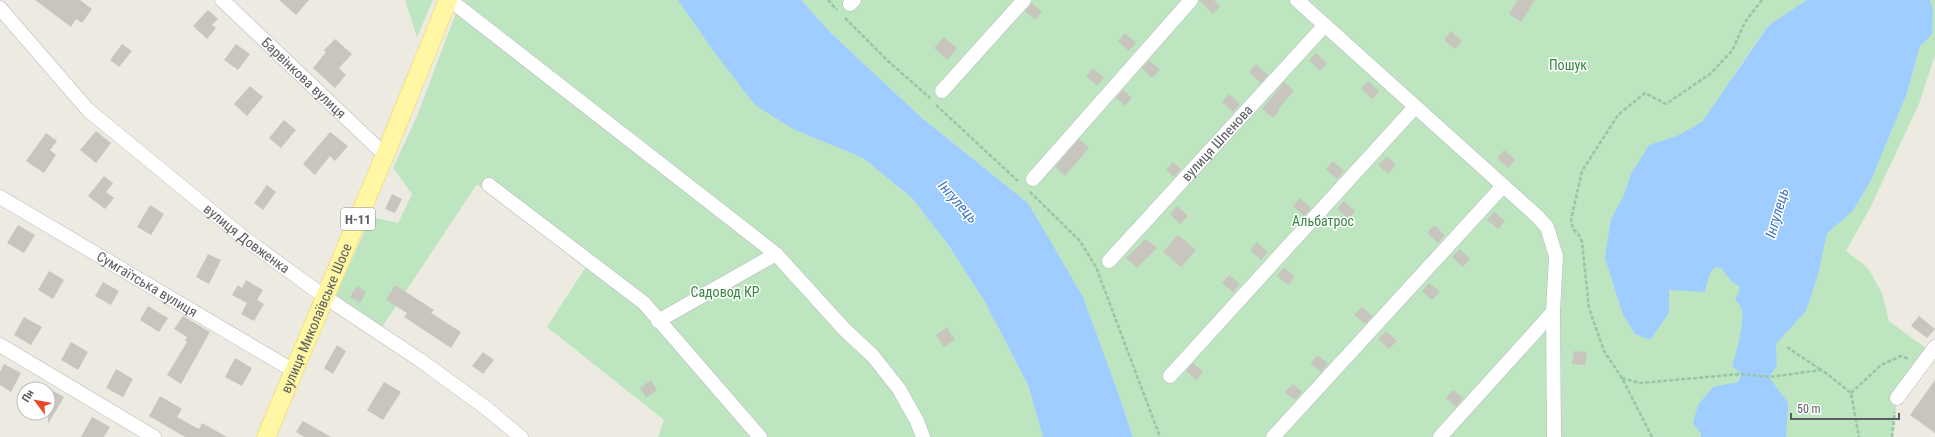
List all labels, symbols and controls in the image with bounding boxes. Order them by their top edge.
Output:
street label: Барвінкова вулиця [258,34,349,122]
park label: Пошук [1549,57,1587,73]
street label: вулиця Шпенова [1178,102,1256,184]
water label: Інгулець [934,177,982,227]
water label: Інгулець [1761,186,1793,240]
street label: вулиця Довженка [201,200,293,277]
road number: Н-11 [341,208,375,230]
park label: Альбатрос [1292,213,1354,229]
street label: вулиця Миколаївське Шосе [278,241,355,395]
street label: Сумгаїтська вулиця [94,248,200,320]
park label: Садовод КР [690,284,760,300]
north arrow [16,381,56,421]
text: Пн [19,387,37,405]
scale bar [1791,395,1899,421]
text: 50 m [1797,402,1821,416]

